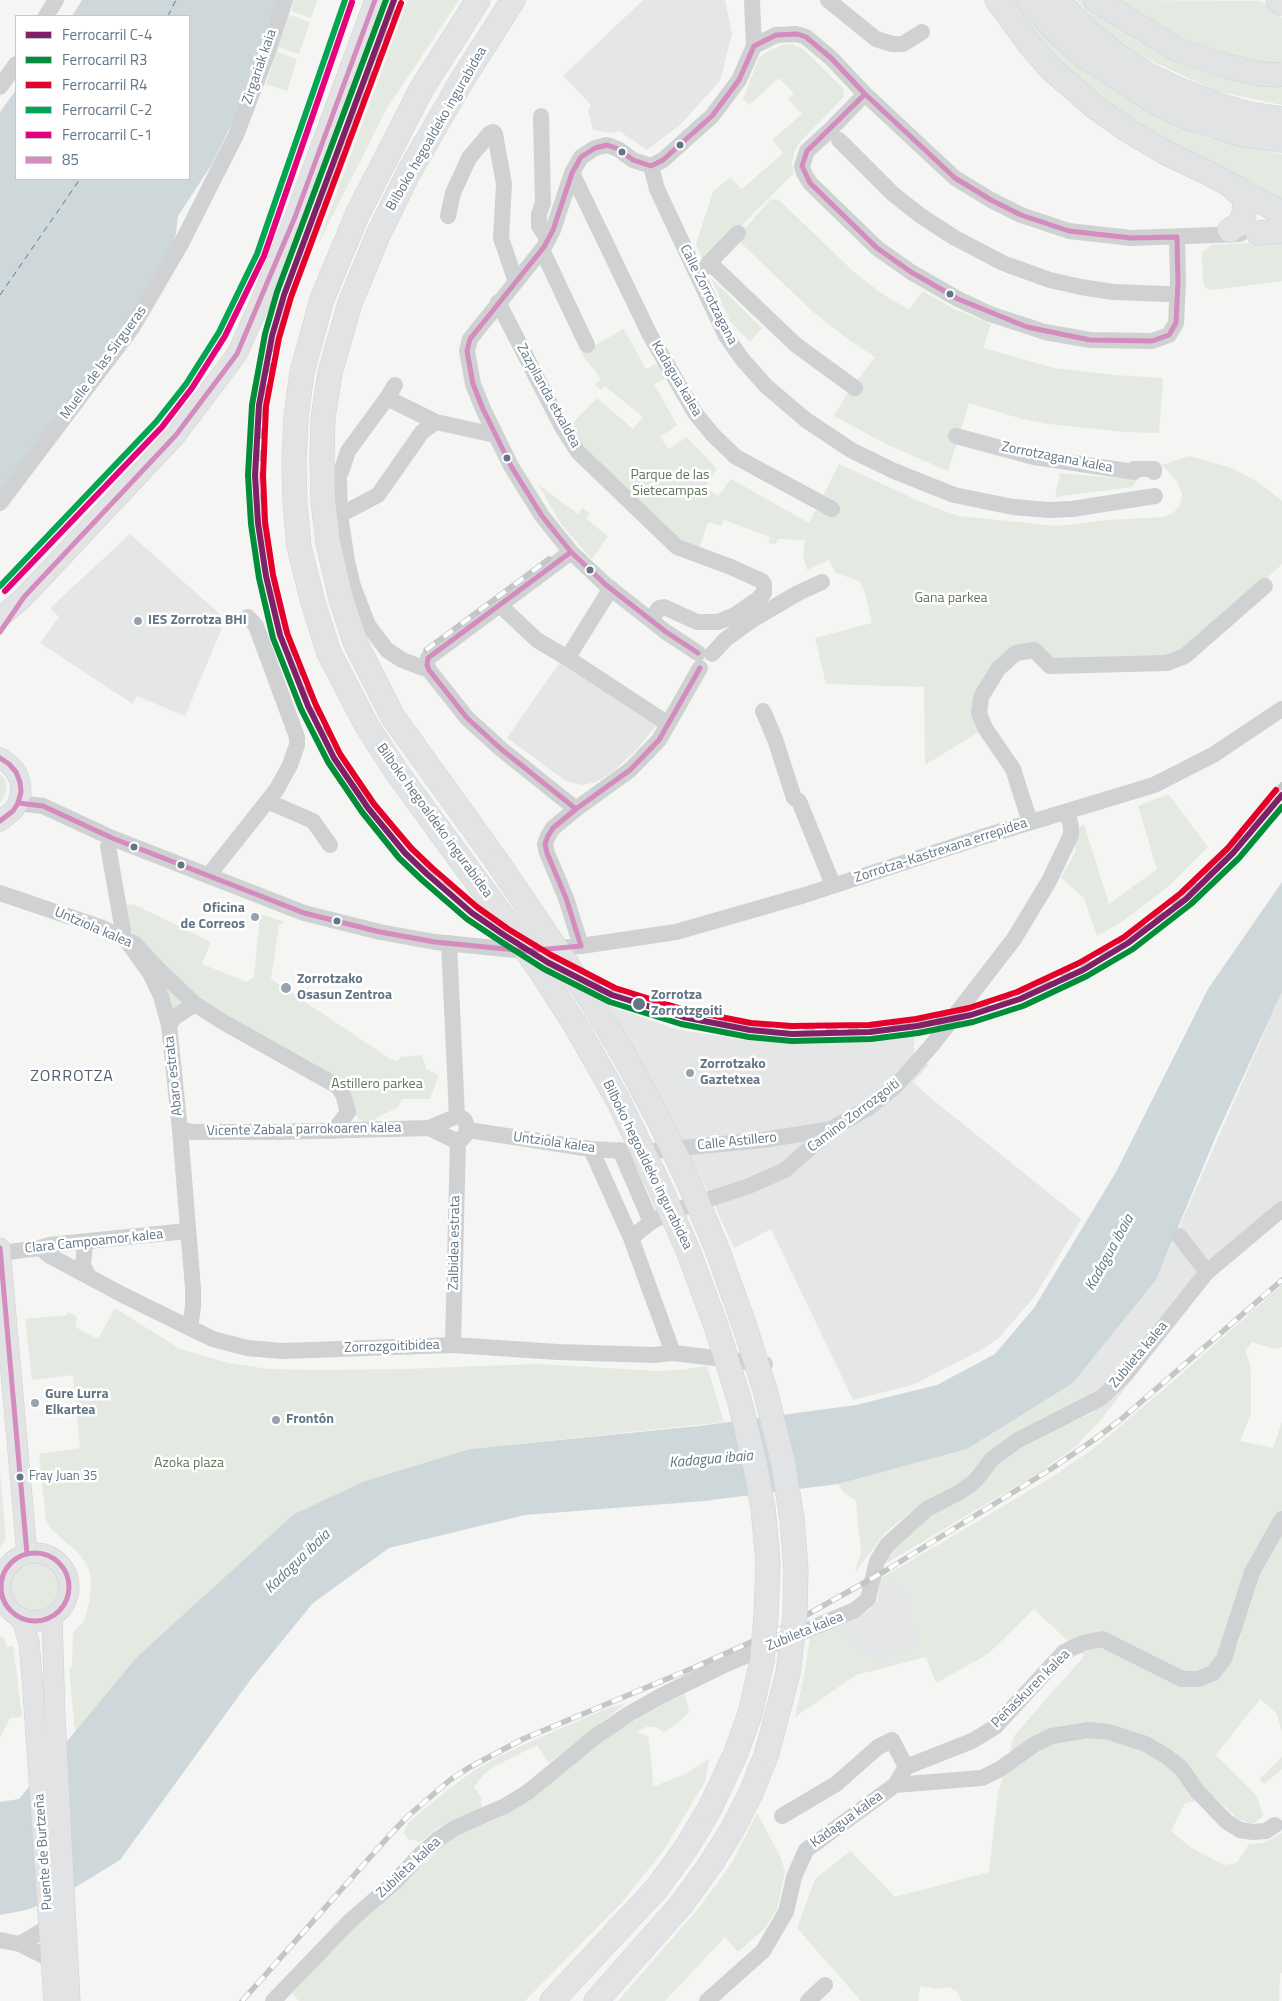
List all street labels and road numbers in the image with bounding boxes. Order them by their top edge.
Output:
street label: Zirgariak kaia [239,27,281,107]
street label: Bilboko hegoaldeko ingurabidea [383,44,491,214]
street label: Calle Zorrotzagana [676,242,740,348]
street label: Muelle de las Sirgueras [57,303,151,423]
street label: Kadagua kalea [647,338,705,420]
street label: Zazpilanda etxaldea [512,341,584,451]
street label: Zorrotzagana kalea [1000,439,1114,477]
street label: Bilboko hegoaldeko ingurabidea [372,741,496,901]
street label: Zorrotza-Kastrexana errepidea [852,815,1030,887]
street label: Untziola kalea [52,904,134,952]
street label: Abaro estrata [161,1035,187,1117]
street label: Camino Zorrozgoiti [805,1076,903,1156]
street label: Bilboko hegoaldeko ingurabidea [599,1077,695,1253]
street label: Vicente Zabala parrokoaren kalea [207,1120,401,1140]
street label: Untziola kalea [512,1129,596,1157]
street label: Calle Astillero [696,1129,778,1155]
street label: Zalbidea estrata [446,1195,464,1291]
street label: Clara Campoamor kalea [24,1226,164,1258]
street label: Zubileta kalea [1106,1318,1172,1392]
street label: Zorrozgoitibidea [344,1337,440,1357]
street label: Zubileta kalea [764,1609,846,1655]
street label: Peñaskuren kalea [988,1646,1074,1732]
street label: Kadagua kalea [808,1788,886,1852]
street label: Puente de Burtzeña [32,1793,56,1911]
street label: Zubileta kalea [373,1834,445,1902]

